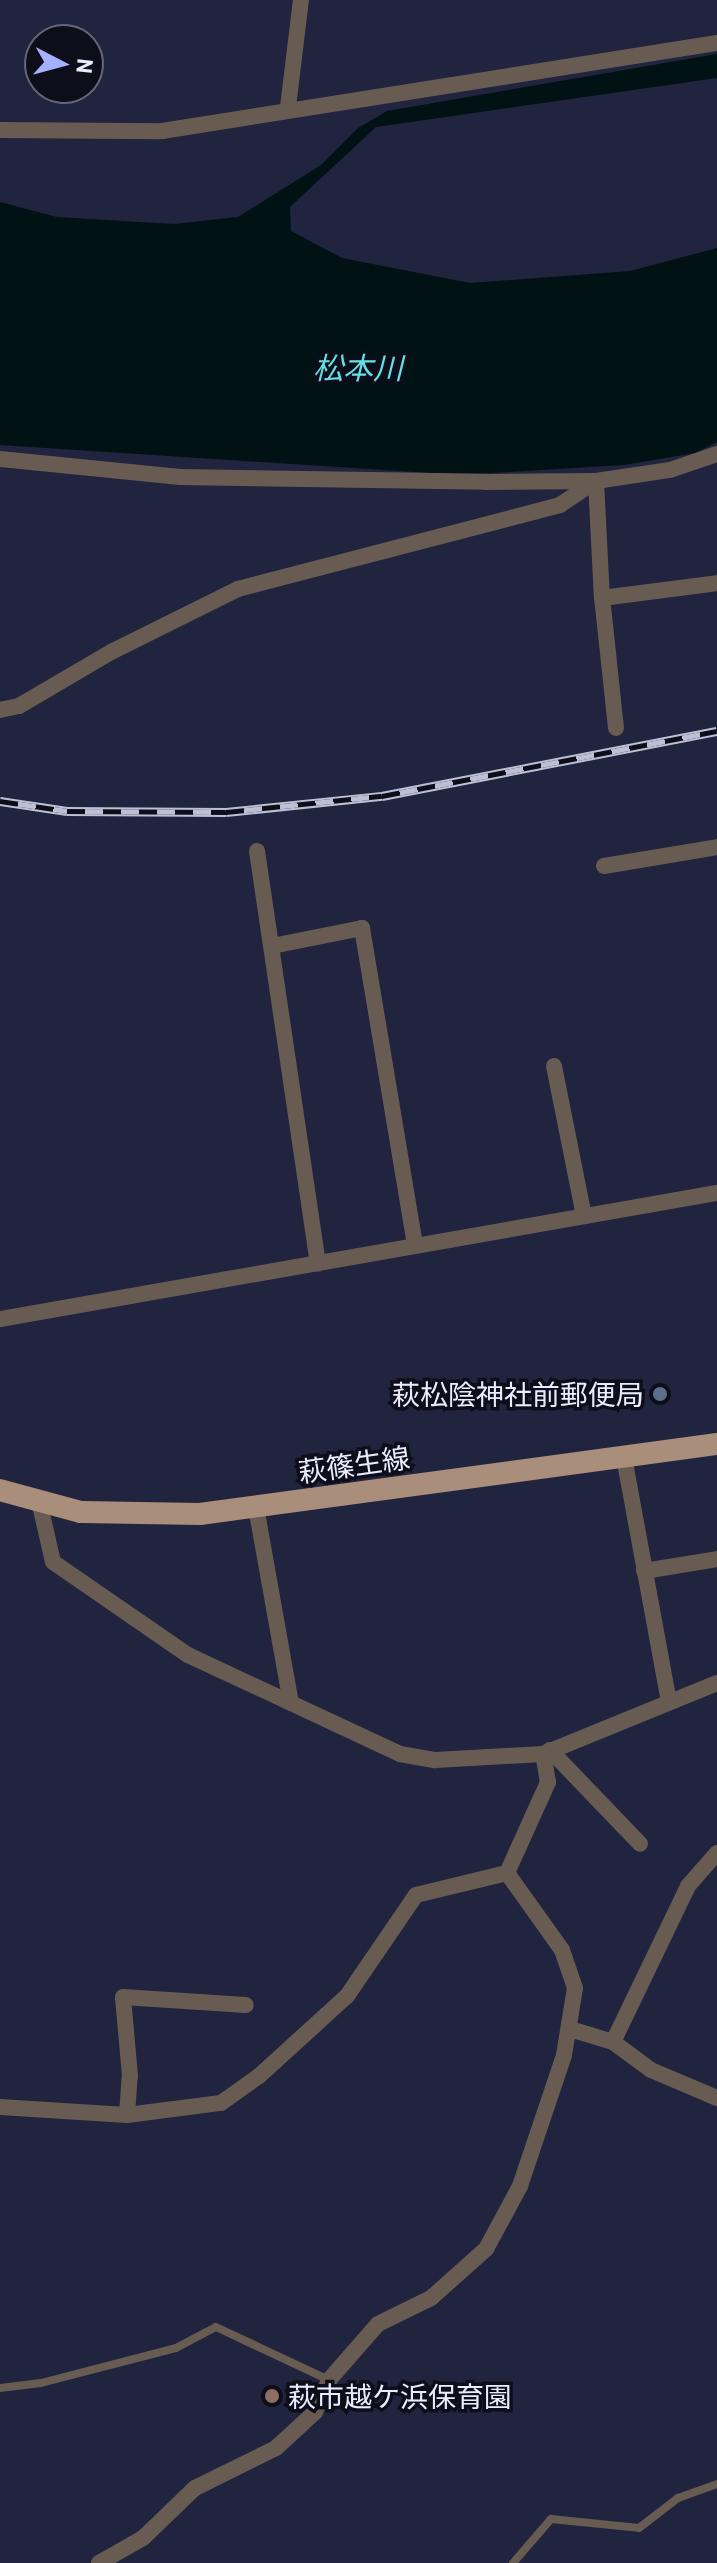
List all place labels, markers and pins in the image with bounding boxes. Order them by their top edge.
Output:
place label: 萩松陰神社前郵便局 [392,1377,644,1411]
marker: 萩松陰神社前郵便局 [651,1385,669,1403]
place label: 萩市越ケ浜保育園 [288,2379,512,2413]
marker: 萩市越ケ浜保育園 [263,2387,281,2405]

